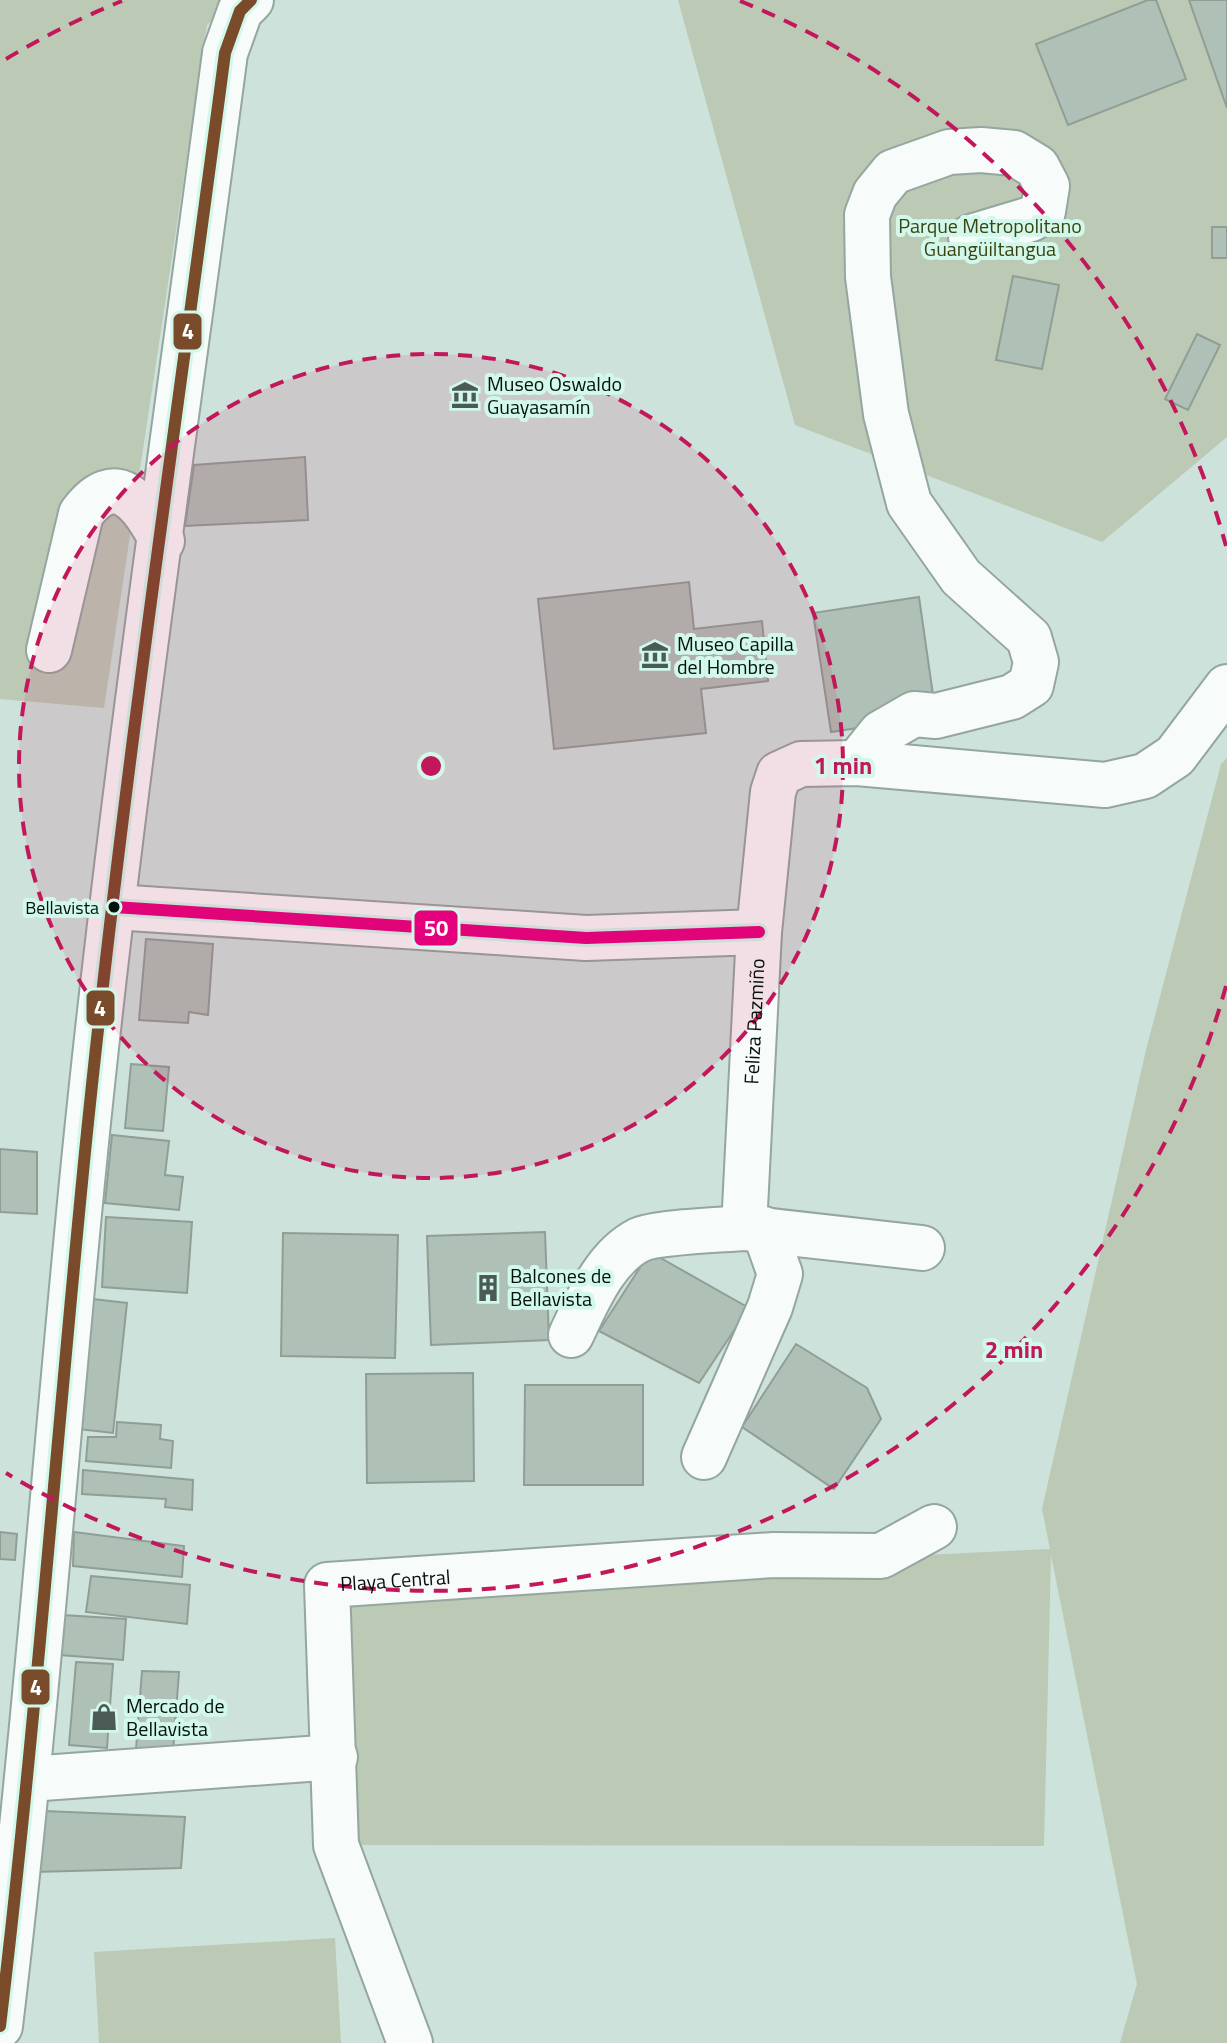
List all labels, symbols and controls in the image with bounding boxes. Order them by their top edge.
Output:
park label: Parque Metropolitano Guangüiltangua [898,210,1082,264]
line badge: 4 [172,312,203,351]
text: 4 [182,314,194,348]
place label: Museo Oswaldo Guayasamín [487,368,622,422]
museum icon: Museo Oswaldo Guayasamín [450,380,480,410]
place label: Museo Capilla del Hombre [677,628,794,682]
museum icon: Museo Capilla del Hombre [640,640,670,670]
text: 1 min [814,747,872,783]
centre of rings [417,752,445,780]
place label: Bellavista [25,894,99,921]
marker: Bellavista [106,899,122,915]
line badge: 50 [413,909,459,947]
text: 50 [424,911,448,945]
street label: Feliza Pazmiño [735,958,773,1085]
line badge: 4 [85,989,116,1027]
text: 4 [94,991,106,1025]
place label: Balcones de Bellavista [510,1260,611,1314]
building icon: Balcones de Bellavista [473,1273,503,1303]
text: 2 min [985,1331,1043,1367]
street label: Playa Central [339,1561,451,1599]
line badge: 4 [20,1668,51,1706]
text: 4 [30,1670,42,1704]
place label: Mercado de Bellavista [126,1690,224,1744]
shop icon: Mercado de Bellavista [89,1702,119,1732]

